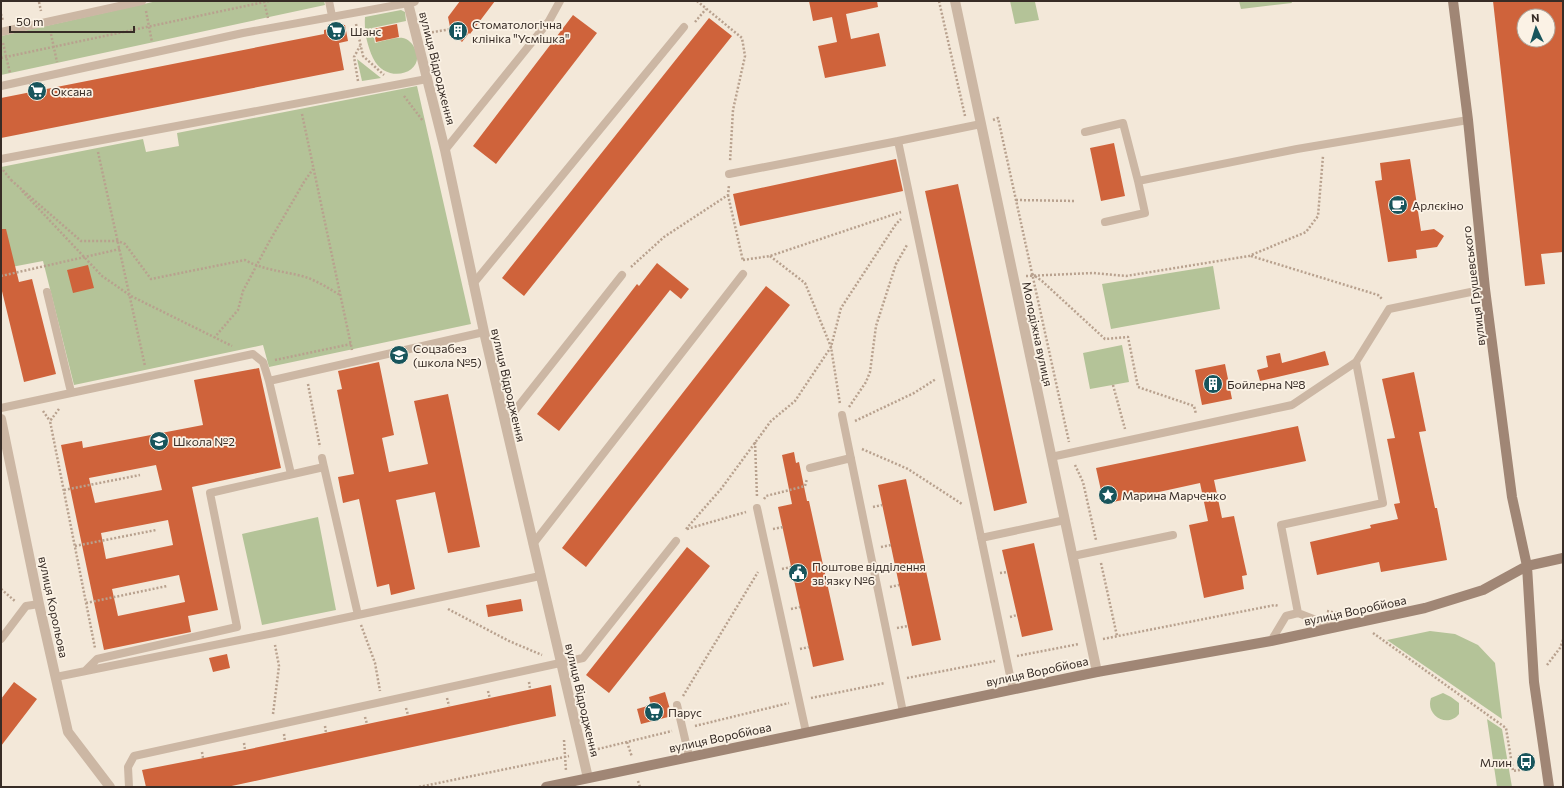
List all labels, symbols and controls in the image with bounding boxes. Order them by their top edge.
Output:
scale bar [10,8,134,34]
north arrow [1516,8,1556,48]
street label: вулиця Відродження [417,10,459,126]
text: N [1531,11,1540,24]
text: 50 m [16,14,44,28]
place label: Стоматологічна клініка "Усмішка" [472,17,569,45]
supermarket icon: Шанс [325,20,347,42]
building icon: Стоматологічна клініка "Усмішка" [447,20,469,42]
place label: Шанс [350,24,382,38]
supermarket icon: Оксана [26,80,48,102]
place label: Оксана [51,84,92,98]
cafe icon: Арлєкіно [1387,194,1409,216]
place label: Арлєкіно [1412,198,1464,212]
street label: вулиця Грушевського [1459,225,1487,347]
street label: Молодіжна вулиця [1020,280,1056,388]
street label: вулиця Відродження [489,327,529,443]
place label: Соцзабез (школа №5) [413,341,482,369]
school or university icon: Соцзабез (школа №5) [388,344,410,366]
building icon: Бойлерна №8 [1202,373,1224,395]
place label: Бойлерна №8 [1227,377,1306,391]
school or university icon: Школа №2 [148,430,170,452]
place label: Школа №2 [173,434,235,448]
place icon: Марина Марченко [1097,484,1119,506]
place label: Марина Марченко [1122,488,1226,502]
street label: вулиця Корольова [36,555,72,659]
place label: Поштове відділення зв'язку №6 [812,559,926,587]
public building icon: Поштове відділення зв'язку №6 [787,562,809,584]
street label: вулиця Воробйова [1302,592,1408,628]
street label: вулиця Відродження [563,642,603,758]
street label: вулиця Воробйова [984,653,1090,689]
supermarket icon: Парус [643,701,665,723]
place label: Парус [668,705,702,719]
street label: вулиця Воробйова [667,719,773,755]
bus stop icon: Млин [1515,751,1537,773]
place label: Млин [1480,755,1512,769]

